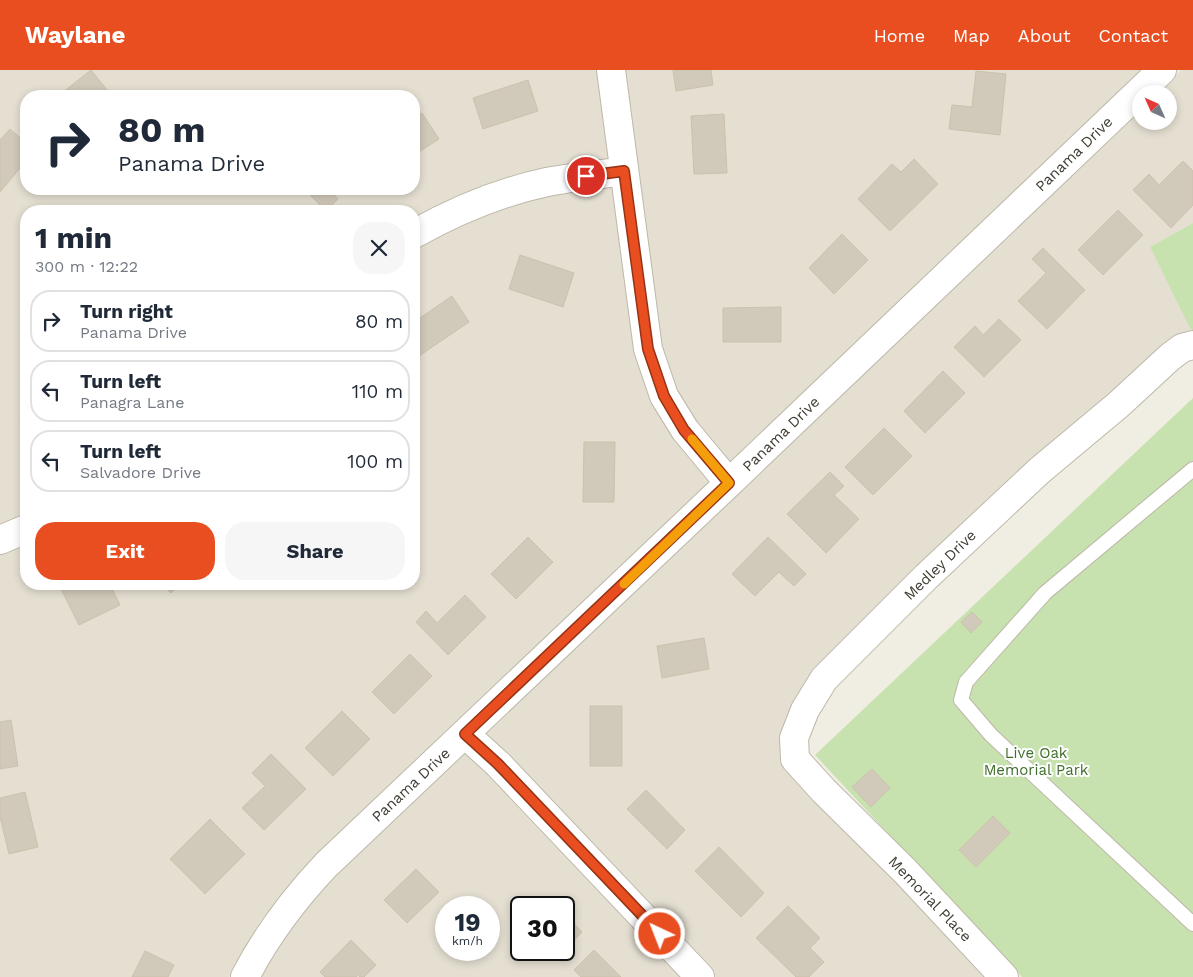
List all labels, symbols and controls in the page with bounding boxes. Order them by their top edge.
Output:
text: Waylane [25,21,125,49]
text: Home [874,25,925,46]
text: Map [953,25,990,46]
text: About [1018,25,1070,46]
text: Contact [1098,25,1168,46]
north arrow [1132,85,1178,130]
map controls [1132,85,1177,130]
text: 80 m [118,109,205,151]
icon: right [35,110,100,175]
street label: Panama Drive [1032,113,1116,195]
text: Panama Drive [118,151,265,176]
pin [565,155,607,197]
icon: arrive [572,162,600,190]
text: 1 min [35,220,112,255]
button: close [353,222,405,274]
text: 300 m · 12:22 [35,257,138,276]
text: Turn right [80,300,173,323]
icon: right [37,307,65,335]
text: 80 m [355,310,403,333]
text: Panama Drive [80,323,187,342]
text: Turn left [80,370,161,393]
icon: left [37,377,65,405]
text: 110 m [352,380,403,403]
text: Panagra Lane [80,393,185,412]
street label: Panama Drive [739,393,823,475]
text: Turn left [80,440,161,463]
icon: left [37,447,65,475]
text: 100 m [347,450,403,473]
text: Salvadore Drive [80,463,201,482]
button: Exit [35,522,215,580]
button: Share [225,522,405,580]
street label: Medley Drive [900,526,980,604]
street label: Panama Drive [368,744,454,826]
park label: Live Oak Memorial Park [984,744,1089,779]
street label: Memorial Place [885,853,975,945]
speed limit sign: 30 [510,896,575,961]
position arrow [633,907,685,959]
text: 19 [454,908,481,937]
text: km/h [452,934,483,948]

